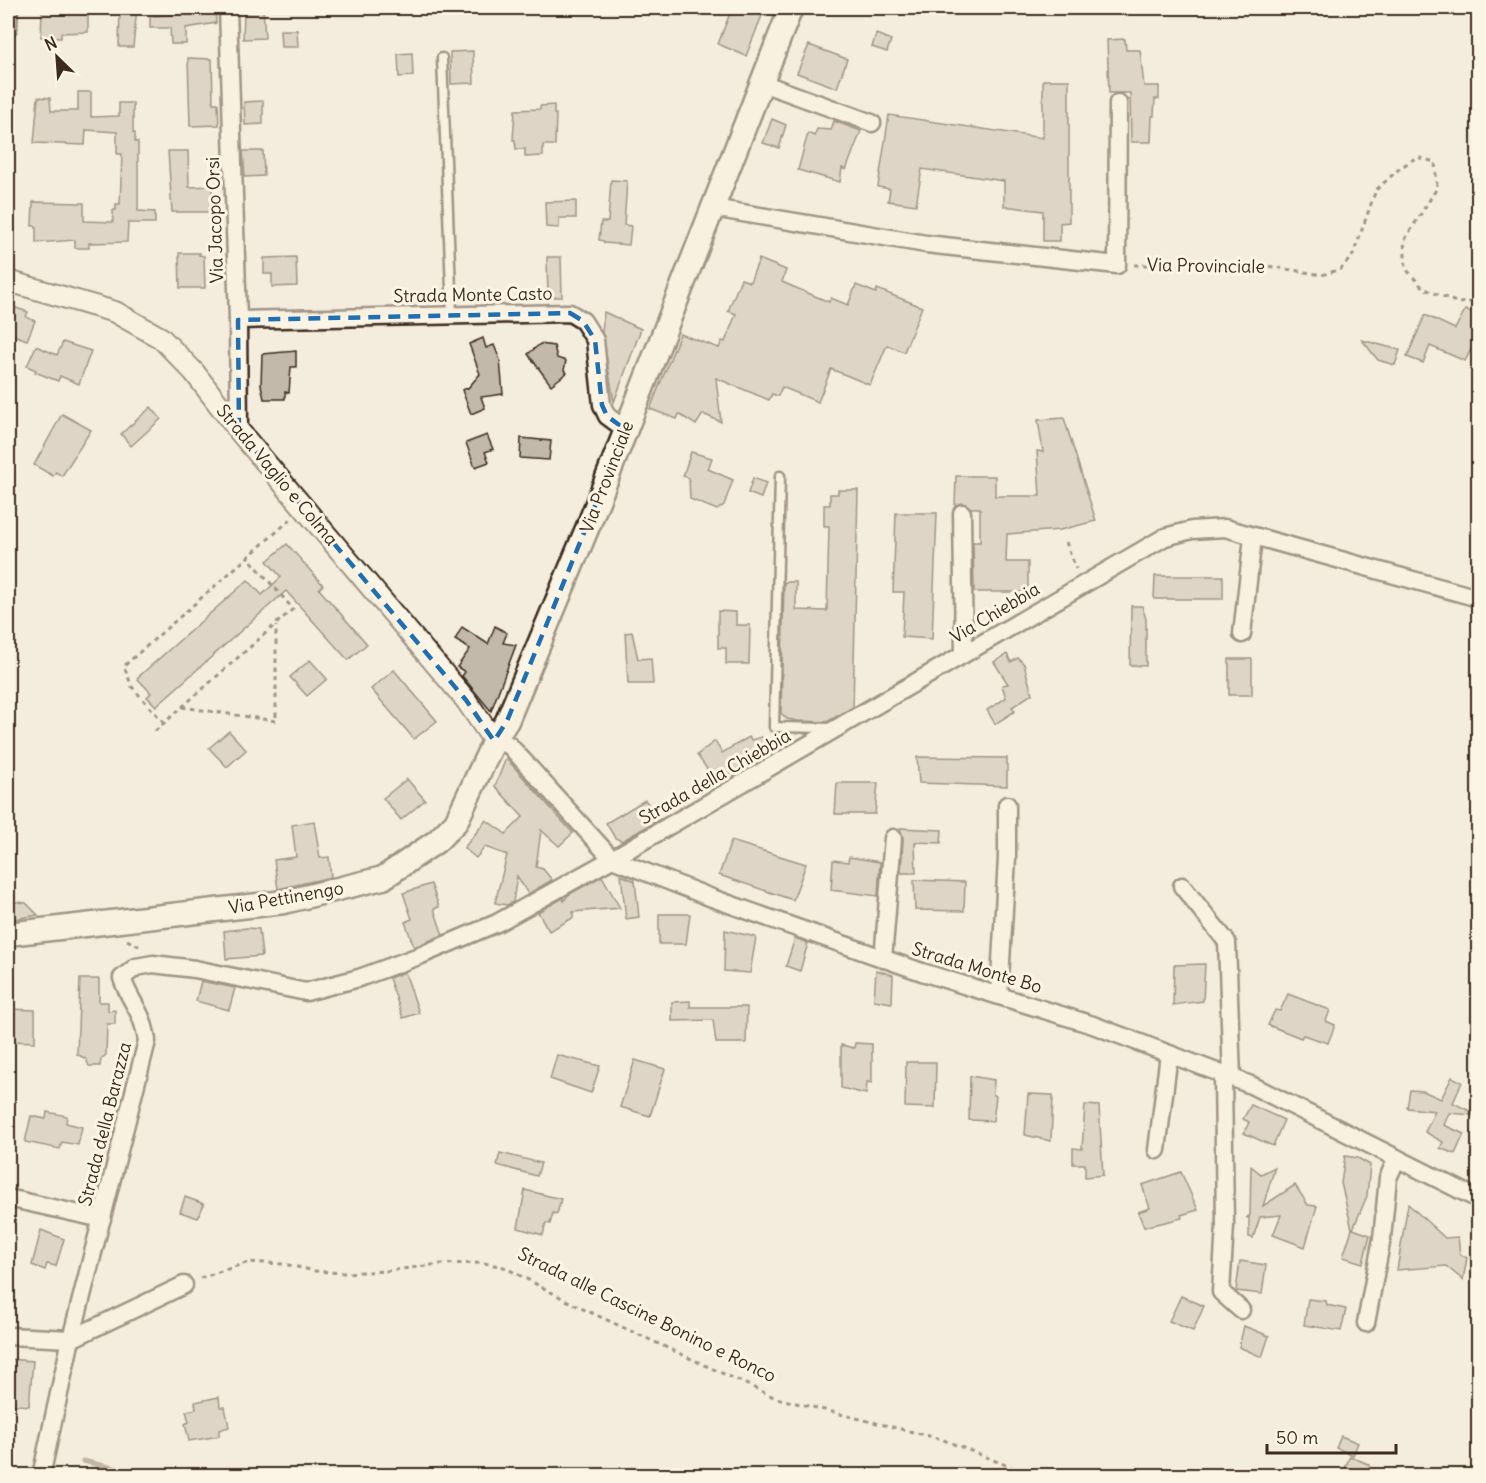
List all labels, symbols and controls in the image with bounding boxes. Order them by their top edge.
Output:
north arrow [27,27,87,87]
text: N [41,32,60,55]
street label: Via Jacopo Orsi [201,156,228,284]
street label: Via Provinciale [1147,253,1265,278]
street label: Strada Monte Casto [393,282,553,307]
street label: Strada Vaglio e Colma [212,399,343,550]
street label: Via Provinciale [575,417,638,536]
street label: Via Chiebbia [946,577,1044,648]
street label: Strada della Chiebbia [635,724,795,829]
street label: Via Pettinengo [227,876,345,919]
street label: Strada Monte Bo [909,937,1045,998]
street label: Strada della Barazza [73,1040,136,1208]
street label: Strada alle Cascine Bonino e Ronco [514,1242,780,1387]
scale bar [1267,1417,1396,1455]
text: 50 m [1276,1426,1318,1449]

